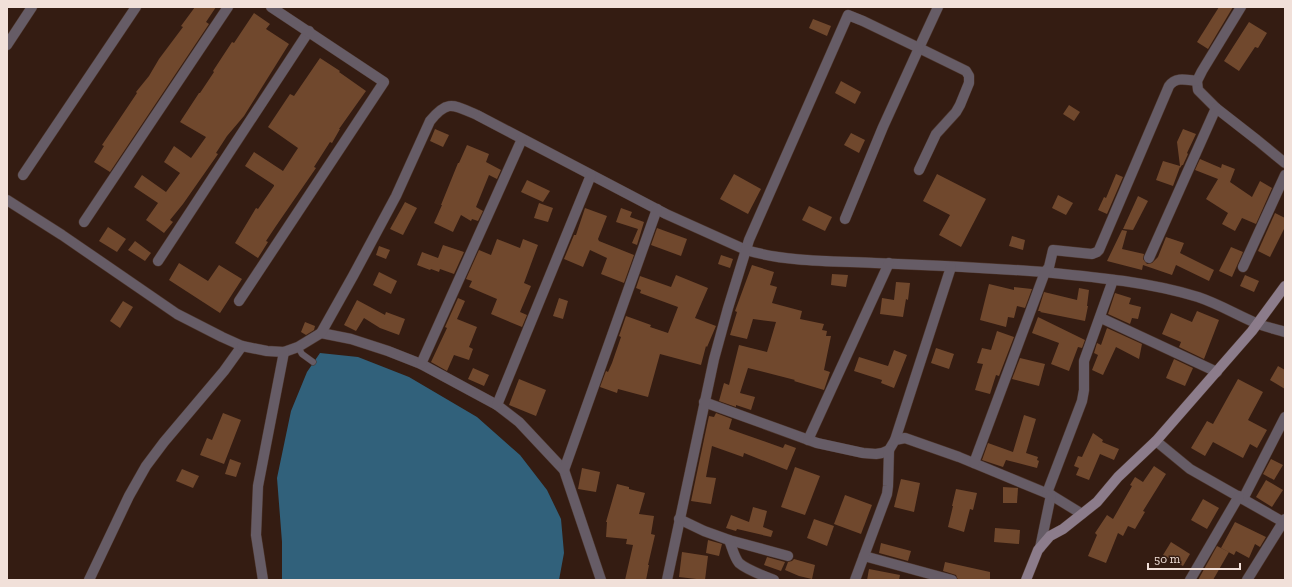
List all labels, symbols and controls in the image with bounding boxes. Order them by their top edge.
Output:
scale bar [1148,545,1240,571]
text: 50 m [1154,552,1181,566]

